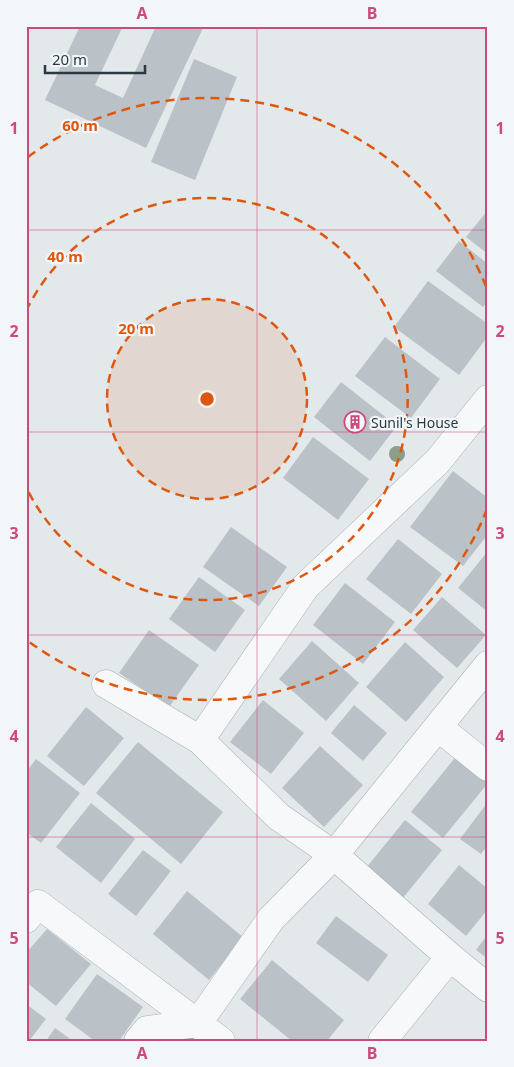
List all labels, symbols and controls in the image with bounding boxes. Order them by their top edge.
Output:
text: A [136,2,148,24]
text: B [367,2,377,24]
scale bar [45,42,145,74]
text: 20 m [52,49,87,69]
text: 60 m [62,115,98,135]
text: 1 [9,117,19,139]
text: 1 [495,117,505,139]
text: 40 m [47,246,83,266]
text: 20 m [118,318,154,338]
text: 2 [9,320,19,342]
text: 2 [495,320,505,342]
centre of rings [198,390,216,408]
building icon: Sunil's House [343,410,367,434]
place label: Sunil's House [371,413,458,432]
text: 3 [9,522,19,544]
text: 3 [495,522,505,544]
text: 4 [9,725,19,747]
text: 4 [495,725,505,747]
text: 5 [9,927,19,949]
text: 5 [495,927,505,949]
text: A [136,1042,148,1064]
text: B [367,1042,377,1064]

